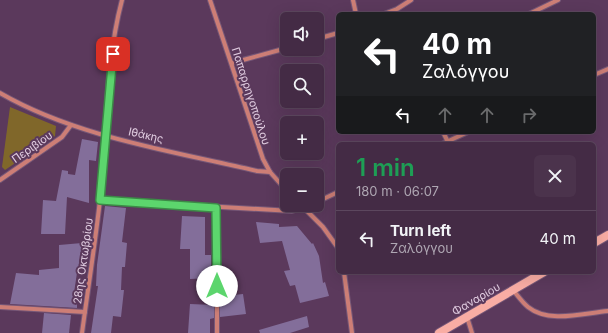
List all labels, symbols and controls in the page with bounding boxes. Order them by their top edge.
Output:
map controls [280,12,324,212]
button: sound [280,12,324,56]
text: 40 m [422,27,492,61]
icon: left [356,28,408,80]
pin [96,37,130,71]
icon: arrive [102,43,124,65]
street label: Παπαρρηγοπούλου [229,45,273,147]
text: Ζαλόγγου [422,61,509,82]
button: search [280,64,324,108]
icon: left [392,104,414,126]
icon: ahead [434,104,456,126]
icon: ahead [476,104,498,126]
icon: right [518,104,540,126]
button: + [280,116,324,160]
street label: Ιθάκης [127,124,165,146]
street label: Περιβίου [9,128,55,166]
text: 1 min [356,153,415,182]
button: close [534,155,576,197]
button: − [280,168,324,212]
text: 180 m · 06:07 [356,183,439,199]
street label: 28ης Οκτωβρίου [70,217,96,305]
text: Turn left [390,221,451,240]
icon: left [356,228,378,250]
text: 40 m [539,229,576,248]
text: Ζαλόγγου [390,240,453,256]
position arrow [196,265,238,307]
street label: Φαναρίου [449,280,503,318]

